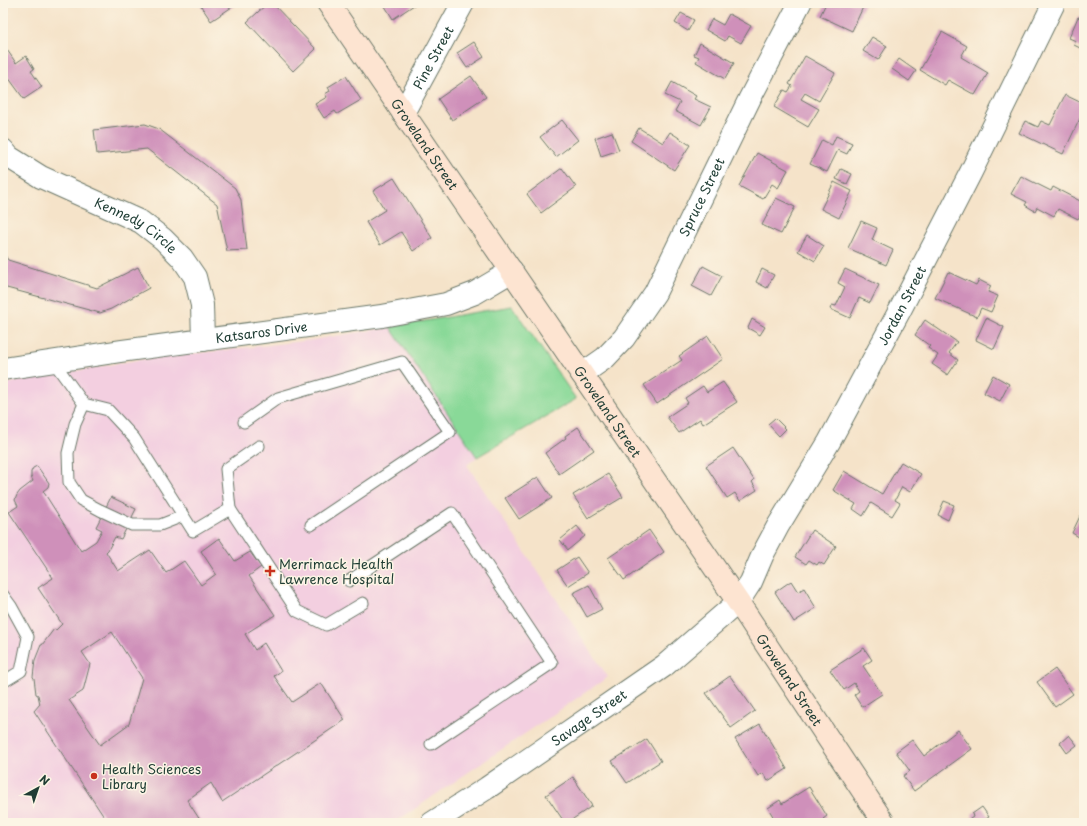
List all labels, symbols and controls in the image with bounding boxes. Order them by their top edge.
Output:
street label: Pine Street [408,22,458,92]
street label: Groveland Street [387,94,463,193]
street label: Spruce Street [674,154,729,239]
street label: Kennedy Circle [92,192,182,257]
street label: Jordan Street [873,262,930,348]
street label: Katsaros Drive [214,316,309,347]
street label: Groveland Street [570,362,646,461]
place label: Merrimack Health Lawrence Hospital [279,554,394,588]
marker: Merrimack Health Lawrence Hospital [264,565,276,577]
street label: Groveland Street [752,629,827,729]
street label: Savage Street [547,685,630,750]
place label: Health Sciences Library [102,759,201,793]
north arrow [18,768,58,808]
text: N [36,771,54,789]
marker: Health Sciences Library [89,771,99,781]

